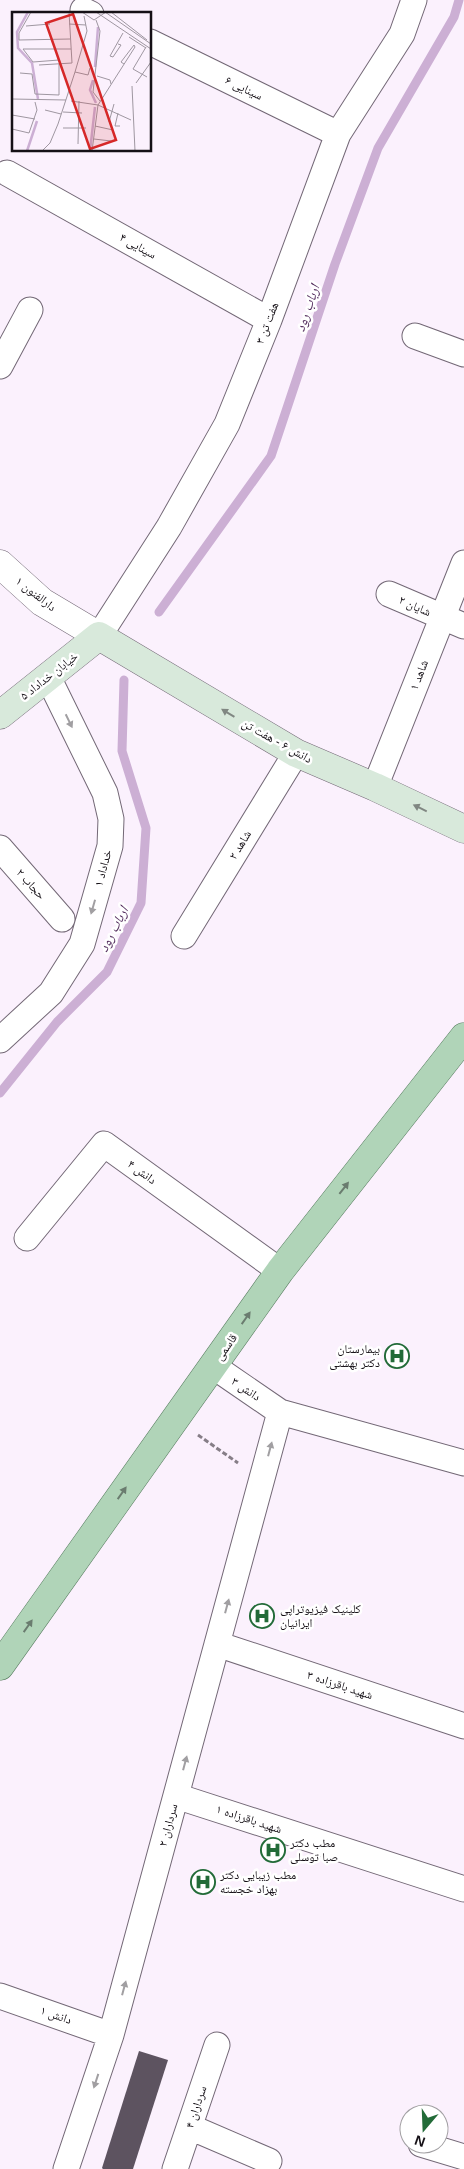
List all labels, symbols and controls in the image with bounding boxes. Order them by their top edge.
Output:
inset map [12,12,151,151]
street label: سینایی ۶ [223,73,265,103]
street label: سینایی ۴ [117,230,159,262]
water label: ارباب رود [292,281,323,334]
street label: هفت تن ۳ [253,300,281,346]
street label: دارالفنون ۱ [13,574,59,614]
street label: شایان ۲ [397,593,433,620]
street label: خیابان خداداد ۵ [17,649,81,703]
street label: شاهد ۱ [407,658,431,692]
one-way arrow [221,709,234,718]
one-way arrow [65,713,74,728]
street label: دانش ۶ - هفت تن [240,716,314,766]
one-way arrow [413,804,427,812]
street label: شاهد ۲ [226,828,254,862]
street label: خداداد ۱ [91,848,115,888]
street label: حجاب ۲ [13,866,49,903]
one-way arrow [88,899,96,914]
water label: ارباب رود [95,902,132,954]
street label: دانش ۴ [125,1157,159,1187]
one-way arrow [339,1182,350,1195]
one-way arrow [241,1311,251,1325]
street label: قاسمی [212,1331,240,1363]
place label: بیمارستان دکتر بهشتی [329,1342,380,1370]
hospital icon: بیمارستان دکتر بهشتی [384,1343,410,1369]
street label: دانش ۳ [229,1374,263,1404]
one-way arrow [266,1442,274,1457]
one-way arrow [117,1486,127,1500]
one-way arrow [224,1599,232,1614]
place label: کلینیک فیزیوتراپی ایرانیان [280,1602,361,1630]
hospital icon: کلینیک فیزیوتراپی ایرانیان [249,1603,275,1629]
one-way arrow [23,1619,33,1633]
street label: شهید باقرزاده ۳ [305,1668,375,1703]
one-way arrow [181,1756,189,1771]
street label: سرداران ۲ [156,1802,180,1848]
street label: شهید باقرزاده ۱ [214,1802,284,1837]
place label: مطب دکتر صبا توسلی [289,1836,338,1864]
hospital icon: مطب دکتر صبا توسلی [260,1837,286,1863]
place label: مطب زیبایی دکتر بهزاد خجسته [219,1868,296,1896]
hospital icon: مطب زیبایی دکتر بهزاد خجسته [190,1869,216,1895]
one-way arrow [120,1980,128,1995]
street label: دانش ۱ [39,2003,73,2027]
one-way arrow [92,2074,100,2089]
street label: سرداران ۴ [183,2084,209,2130]
north arrow [399,2104,449,2154]
text: N [412,2132,427,2151]

